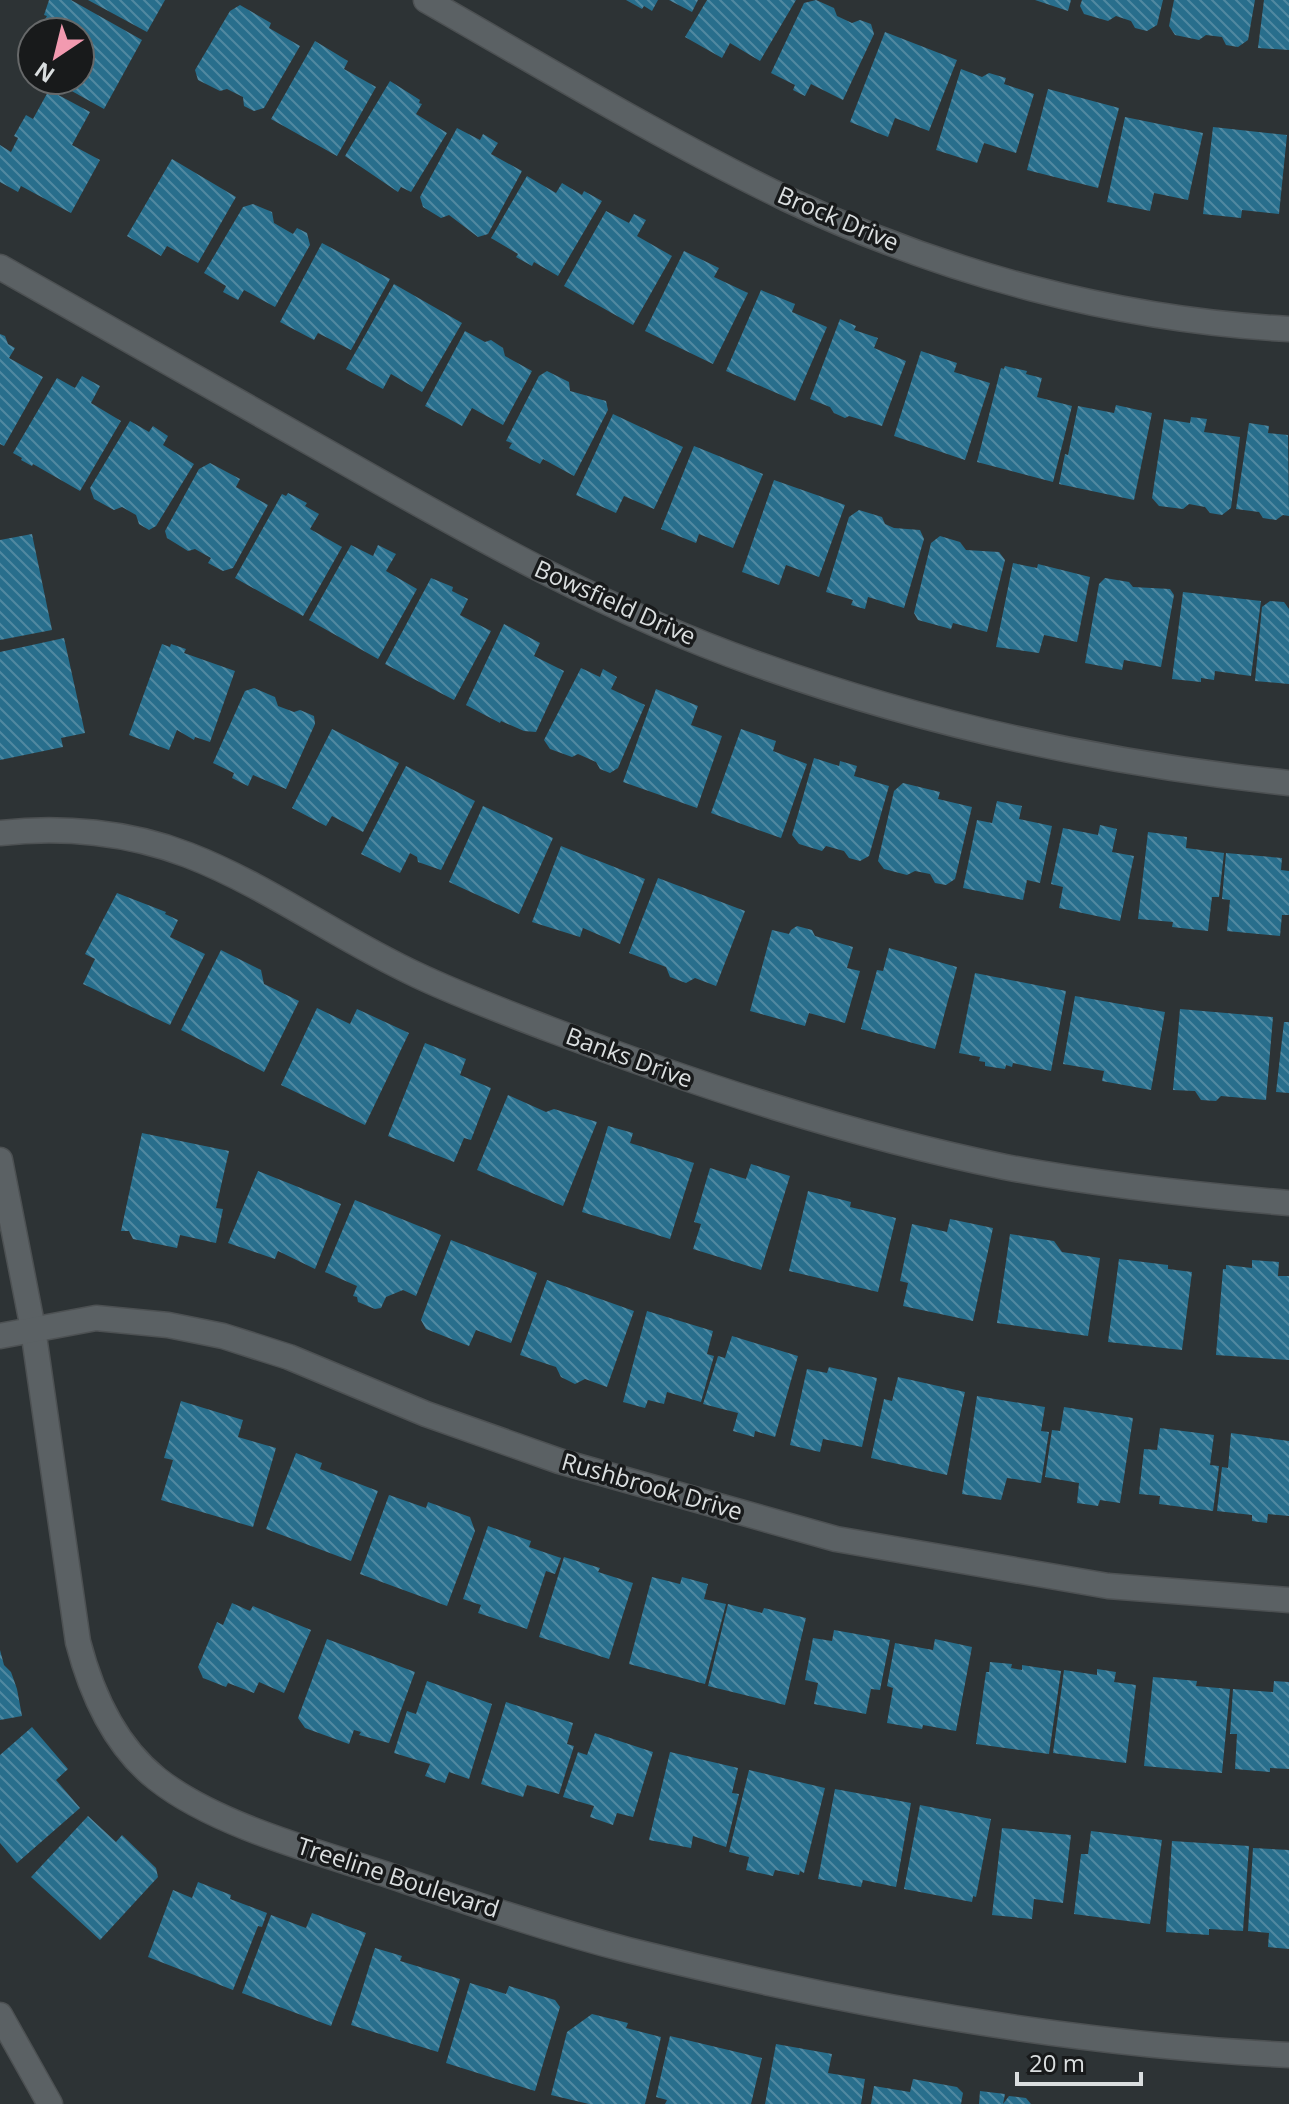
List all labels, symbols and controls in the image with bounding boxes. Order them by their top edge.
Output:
north arrow [16,16,96,96]
text: N [28,56,60,91]
street label: Brock Drive [773,177,904,258]
street label: Bowsfield Drive [530,551,701,652]
street label: Banks Drive [562,1018,697,1095]
street label: Rushbrook Drive [558,1444,747,1527]
street label: Treeline Boulevard [293,1828,504,1925]
scale bar [1017,2036,1141,2086]
text: 20 m [1029,2046,1085,2079]

